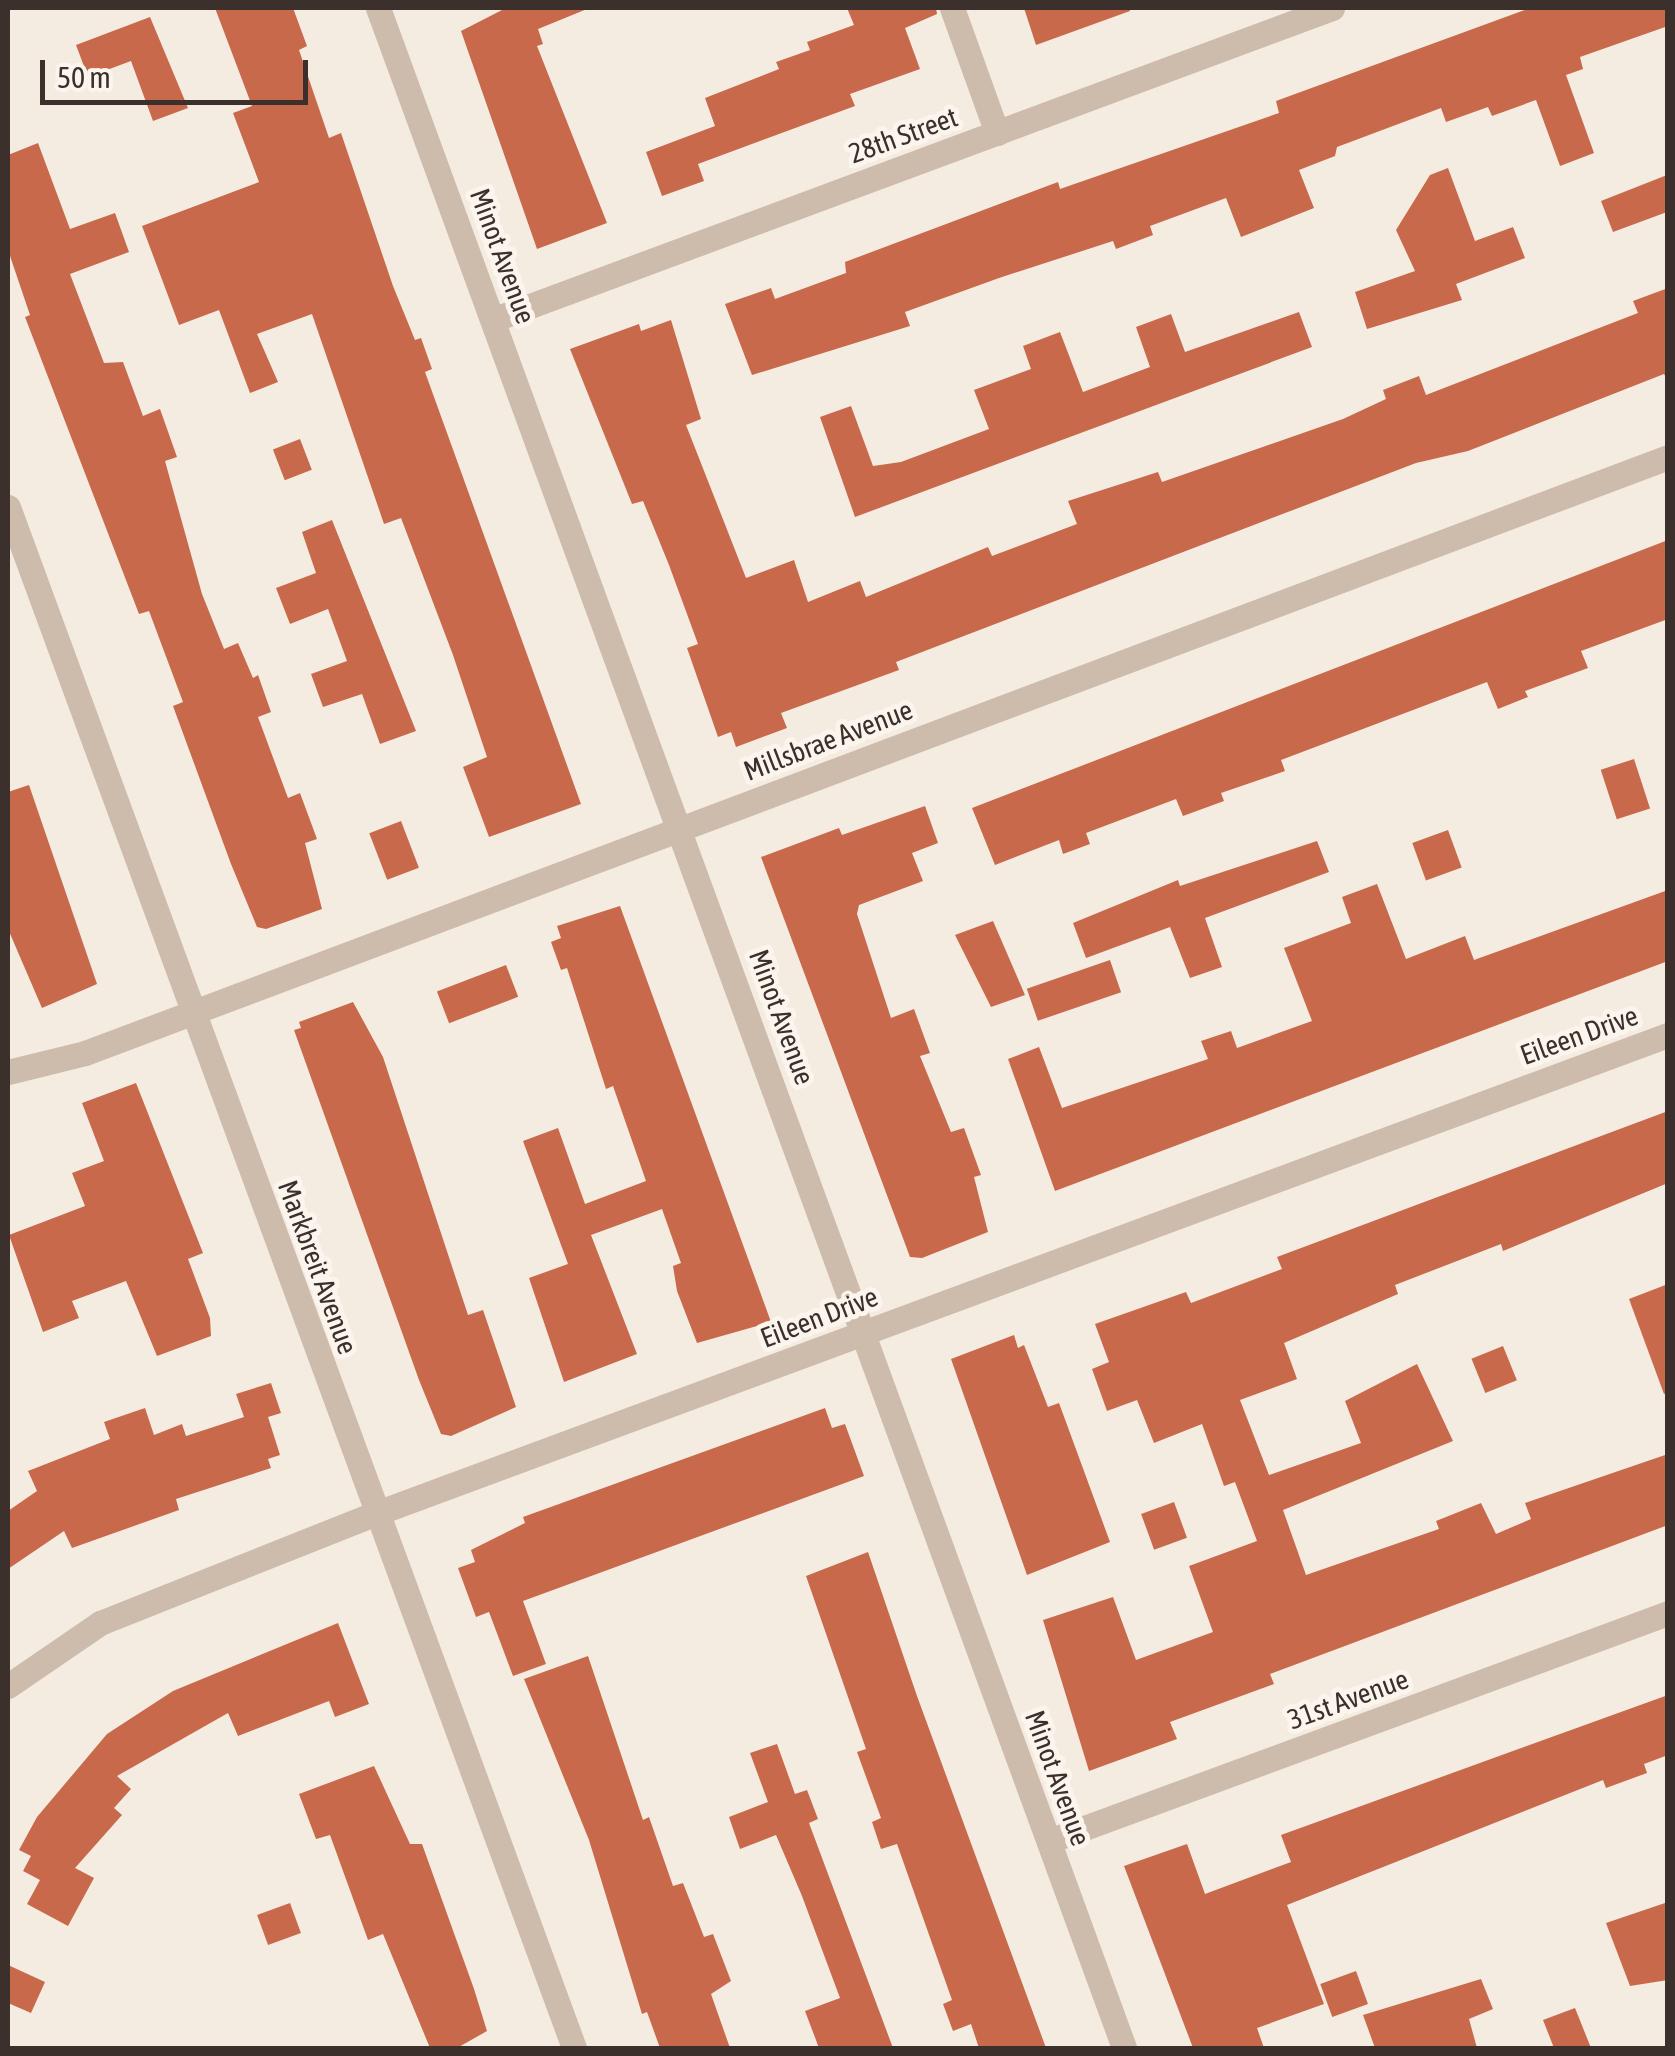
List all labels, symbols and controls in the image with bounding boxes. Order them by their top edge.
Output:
scale bar [45,40,312,102]
text: 50 m [57,60,111,94]
street label: 28th Street [844,100,962,170]
street label: Minot Avenue [463,184,543,328]
street label: Millsbrae Avenue [739,692,917,788]
street label: Minot Avenue [742,945,822,1089]
street label: Eileen Drive [1516,998,1642,1072]
street label: Markbreit Avenue [271,1176,365,1358]
street label: Eileen Drive [756,1279,882,1355]
street label: 31st Avenue [1283,1662,1413,1736]
street label: Minot Avenue [1018,1706,1098,1850]

